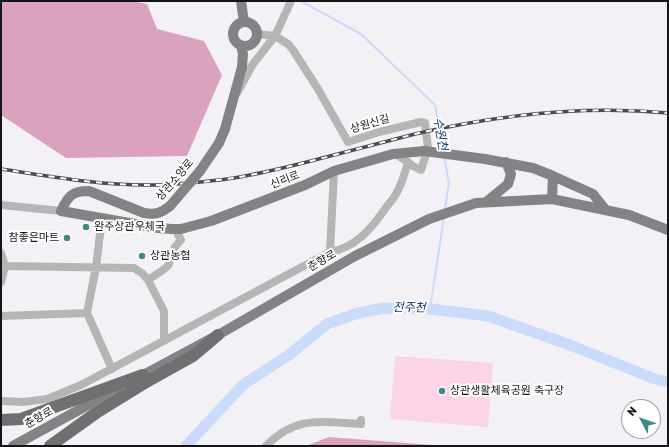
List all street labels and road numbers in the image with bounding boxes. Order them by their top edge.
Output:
street label: 상원신길 [349,112,391,136]
street label: 상관소양로 [153,157,197,203]
street label: 신리로 [268,168,302,192]
street label: 춘향로 [306,248,338,274]
street label: 춘향로 [23,405,55,431]

